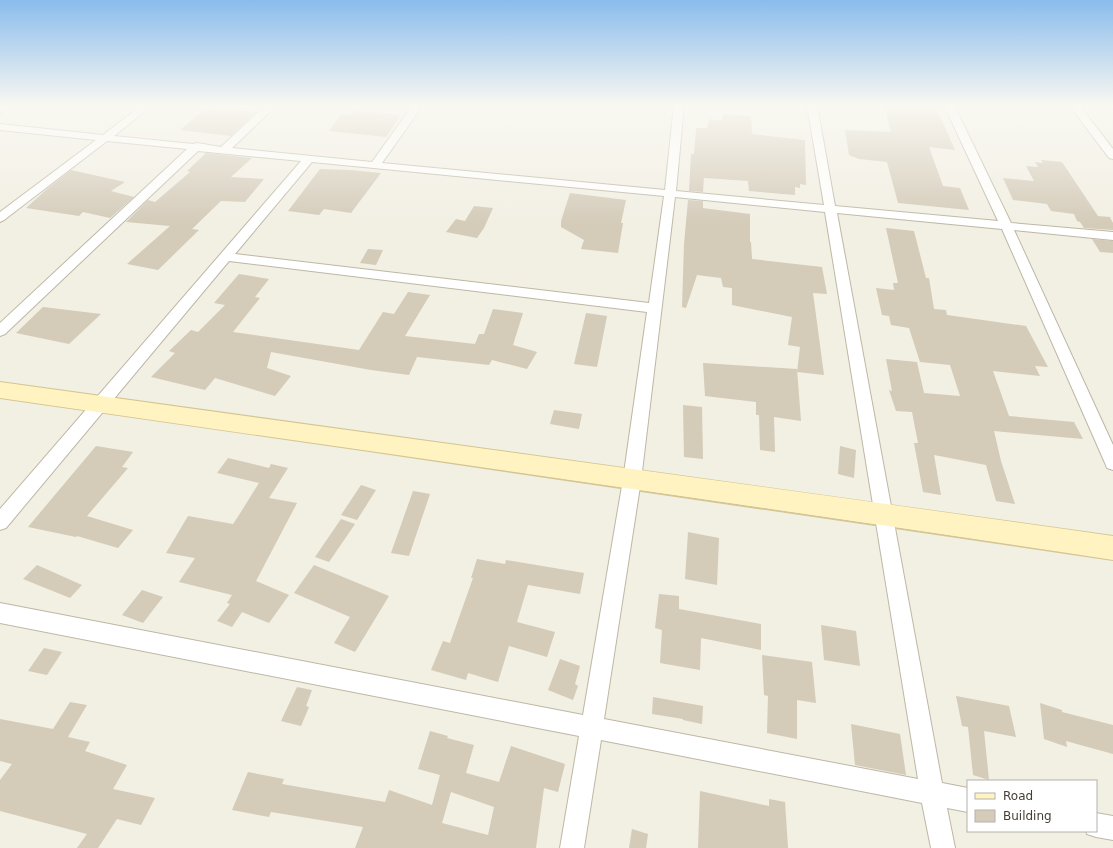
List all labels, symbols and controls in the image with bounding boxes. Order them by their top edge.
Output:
legend [967,780,1097,832]
text: Road [1003,789,1033,803]
text: Building [1003,809,1052,823]

